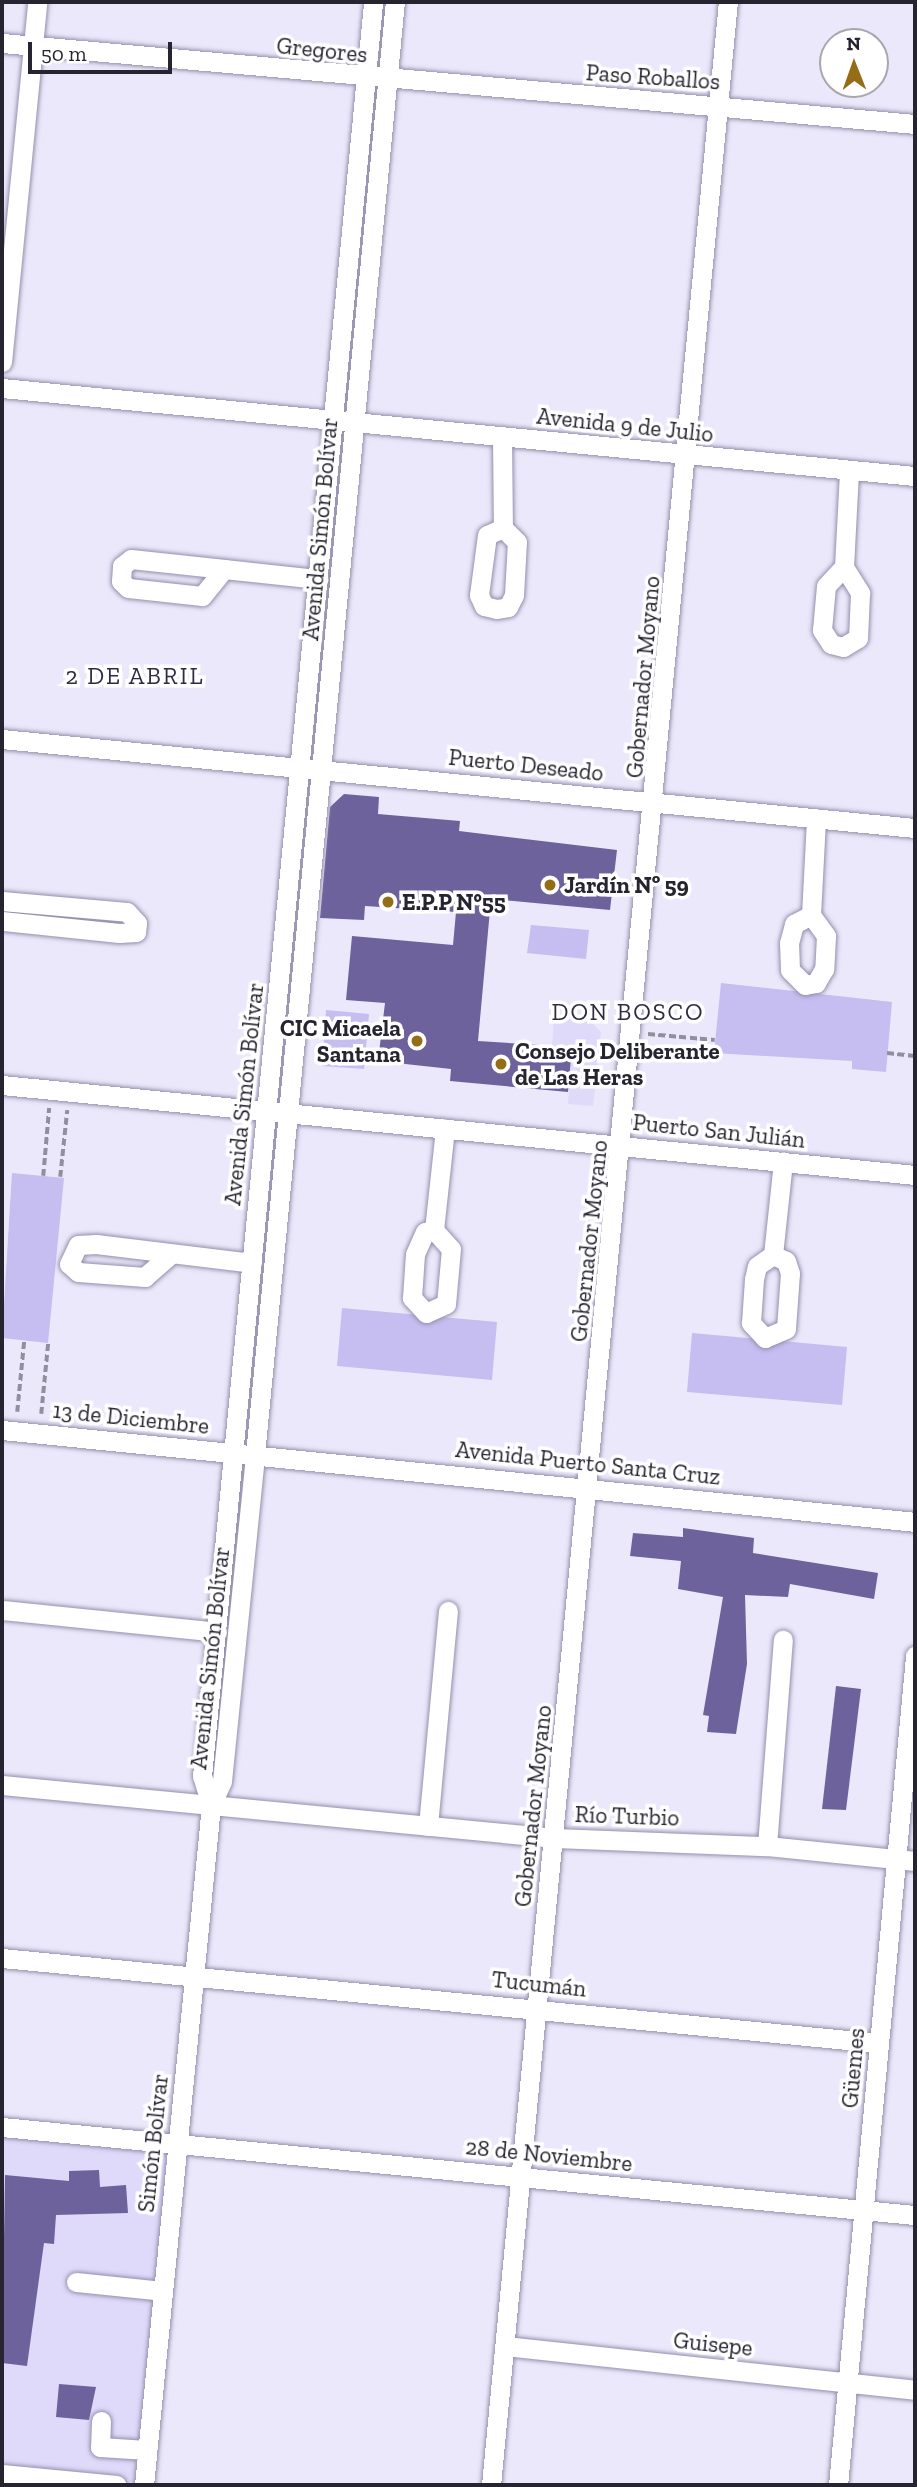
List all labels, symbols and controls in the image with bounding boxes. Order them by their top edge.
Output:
scale bar [32,28,175,72]
north arrow [819,28,889,98]
street label: Gregores [275,32,369,68]
text: N [846,32,861,55]
text: 50 m [41,41,87,66]
street label: Paso Roballos [585,59,721,95]
street label: Avenida 9 de Julio [535,402,715,448]
street label: Avenida Simón Bolívar [297,416,343,642]
street label: Gobernador Moyano [620,575,666,779]
district label: 2 DE ABRIL [66,662,204,690]
street label: Puerto Deseado [447,743,605,787]
place label: Jardín Nº 59 [564,871,689,899]
marker: Jardín Nº 59 [542,877,558,893]
place label: E.P.P N°55 [402,888,506,916]
marker: E.P.P N°55 [380,894,396,910]
street label: Avenida Simón Bolívar [219,981,269,1207]
district label: DON BOSCO [553,998,703,1026]
place label: CIC Micaela Santana [280,1014,401,1068]
marker: CIC Micaela Santana [407,1031,427,1051]
place label: Consejo Deliberante de Las Heras [515,1037,720,1091]
marker: Consejo Deliberante de Las Heras [493,1056,509,1072]
street label: Puerto San Julián [631,1108,807,1154]
street label: Gobernador Moyano [565,1139,613,1343]
street label: 13 de Diciembre [51,1396,211,1440]
street label: Avenida Puerto Santa Cruz [454,1435,722,1491]
street label: Avenida Simón Bolívar [185,1545,235,1771]
street label: Gobernador Moyano [509,1704,557,1908]
street label: Río Turbio [574,1800,680,1832]
street label: Tucumán [490,1965,588,2003]
street label: Güemes [836,2027,870,2109]
street label: Simón Bolívar [132,2072,174,2214]
street label: 28 de Noviembre [464,2133,634,2177]
street label: Guisepe [672,2326,754,2362]

